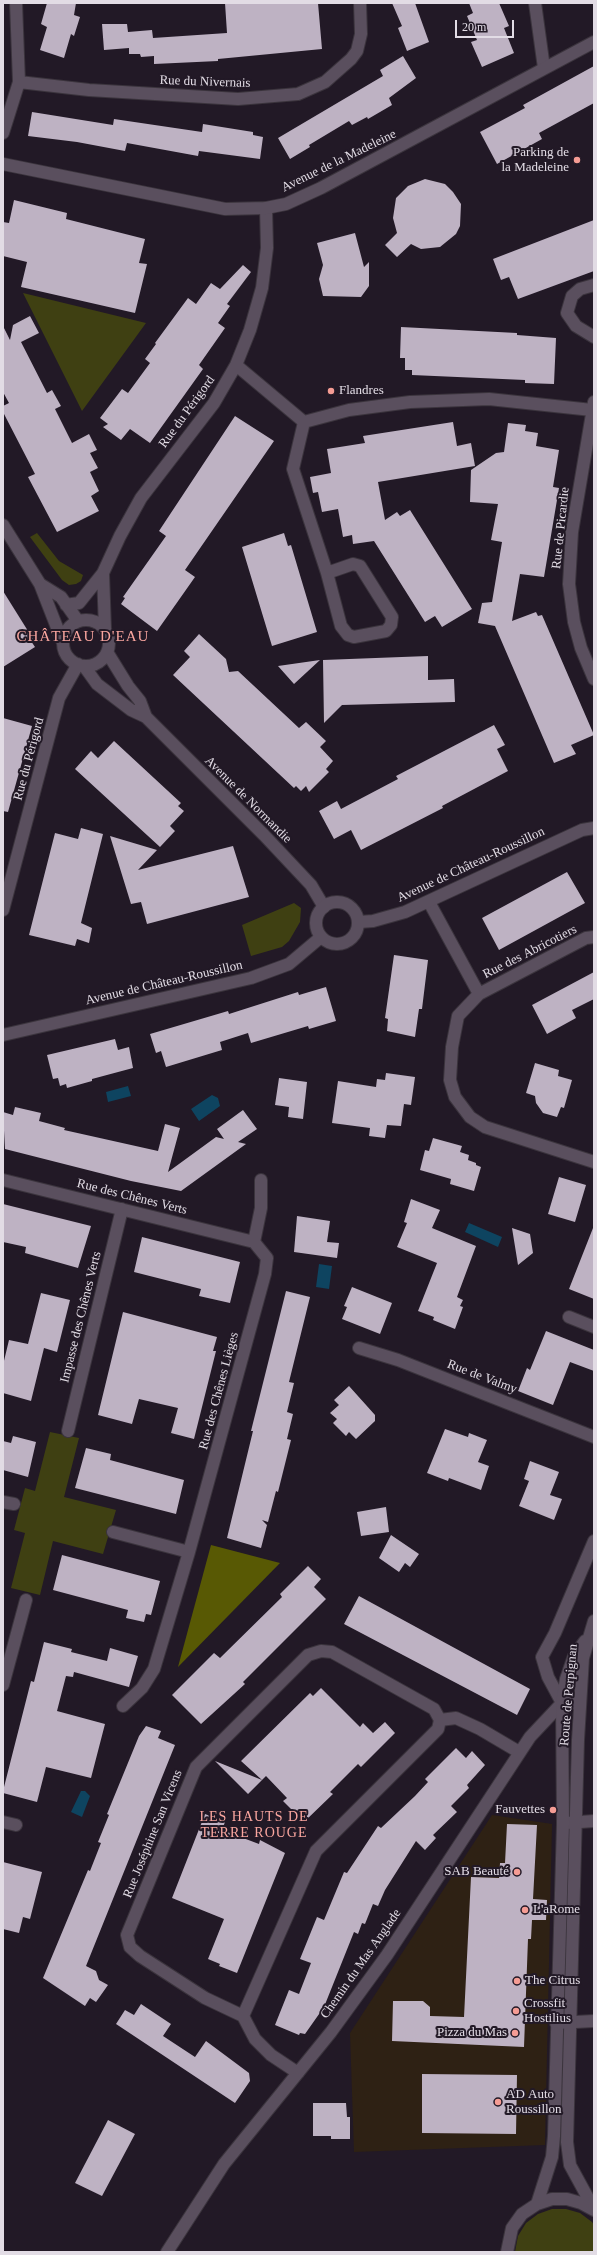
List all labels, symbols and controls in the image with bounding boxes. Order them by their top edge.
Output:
scale bar [457,12,516,38]
text: 20 m [462,20,486,34]
street label: Rue du Nivernais [159,73,251,91]
street label: Avenue de la Madeleine [279,126,399,196]
place label: Parking de la Madeleine [502,145,569,176]
marker: Parking de la Madeleine [572,155,582,165]
street label: Rue du Périgord [156,373,218,451]
place label: Flandres [339,383,384,399]
marker: Flandres [326,386,336,396]
street label: Rue de Picardie [549,486,573,570]
district label: CHÂTEAU D'EAU [17,628,149,646]
street label: Rue du Périgord [10,716,48,802]
street label: Avenue de Normandie [201,753,295,847]
street label: Avenue de Château-Roussillon [395,824,547,906]
street label: Rue des Abricotiers [480,922,580,982]
street label: Avenue de Château-Roussillon [84,957,244,1009]
street label: Rue des Chênes Verts [75,1176,189,1218]
street label: Impasse des Chênes Verts [57,1250,105,1384]
street label: Rue des Chênes Lièges [196,1331,242,1451]
street label: Rue de Valmy [445,1357,519,1397]
street label: Route de Perpignan [557,1643,581,1747]
street label: Rue Joséphine San Vicens [120,1768,186,1900]
place label: Fauvettes [495,1802,545,1818]
marker: Fauvettes [548,1805,558,1815]
district label: LES HAUTS DE TERRE ROUGE [199,1809,309,1842]
place label: SAB Beauté [444,1864,509,1880]
marker: SAB Beauté [512,1867,522,1877]
place label: L'aRome [533,1902,580,1918]
marker: L'aRome [520,1905,530,1915]
street label: Chemin du Mas Anglade [317,1906,405,2022]
place label: The Citrus [525,1973,580,1989]
marker: The Citrus [512,1976,522,1986]
place label: Crossfit Hostilius [524,1996,571,2027]
marker: Crossfit Hostilius [511,2006,521,2016]
place label: Pizza du Mas [437,2025,507,2041]
marker: Pizza du Mas [510,2028,520,2038]
place label: AD Auto Roussillon [506,2087,562,2118]
marker: AD Auto Roussillon [493,2097,503,2107]

